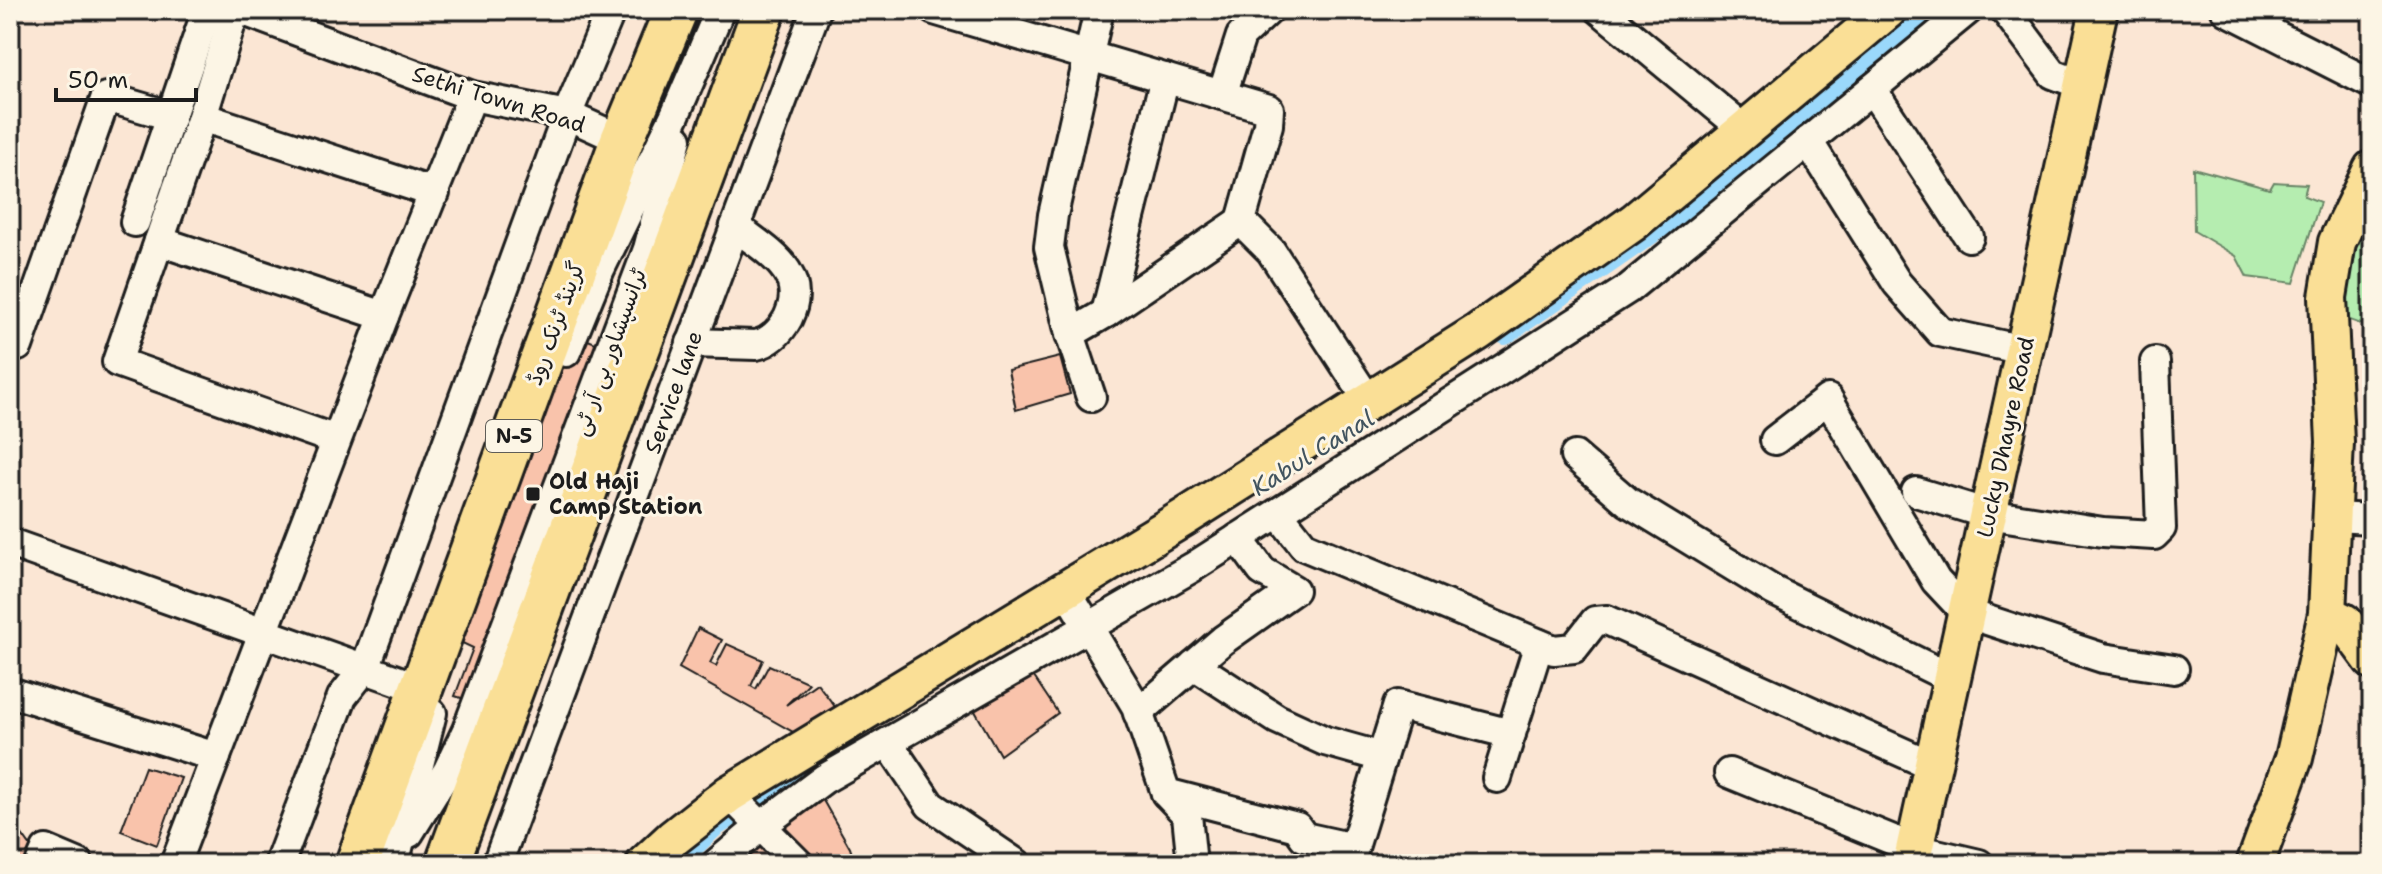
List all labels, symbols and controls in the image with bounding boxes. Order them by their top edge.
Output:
scale bar [56,52,196,102]
street label: Sethi Town Road [409,59,589,140]
text: 50 m [68,64,128,96]
street label: گرینڈ ٹرنک روڈ [520,257,591,389]
street label: ٹرانسپشاور بی آر ٹی [566,264,653,440]
street label: Service lane [638,327,709,458]
street label: Lucky Dhayre Road [1970,334,2041,540]
water label: Kabul Canal [1245,402,1381,504]
road number: N-5 [486,420,542,452]
place label: Old Haji Camp Station [549,467,703,521]
marker: Old Haji Camp Station [524,485,542,503]

